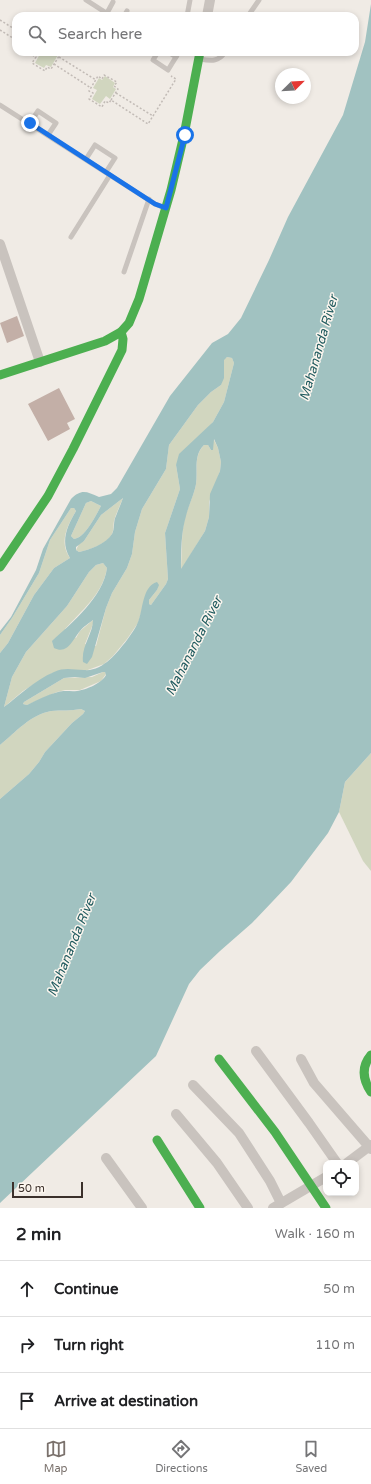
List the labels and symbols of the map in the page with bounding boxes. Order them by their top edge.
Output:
north arrow [275,68,311,104]
route end [21,114,39,132]
route start [176,126,194,144]
water label: Mahananda River [296,292,342,402]
water label: Mahananda River [162,592,227,698]
water label: Mahananda River [44,890,101,998]
scale bar [12,1180,83,1199]

